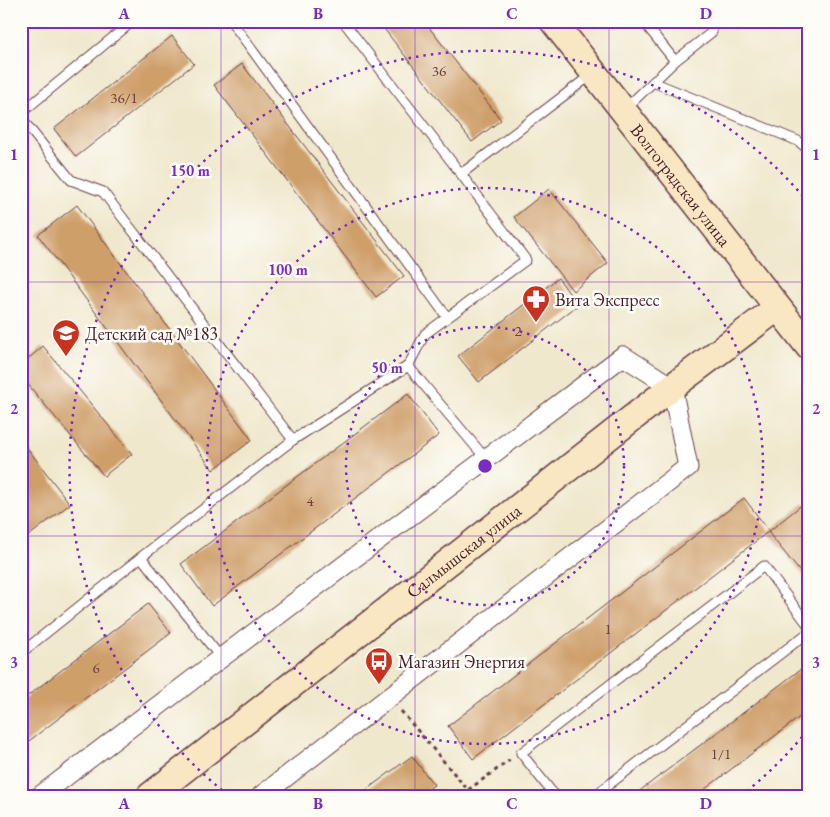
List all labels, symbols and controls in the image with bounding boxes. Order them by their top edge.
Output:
text: A [117,3,130,24]
text: B [313,3,323,24]
text: C [506,3,518,24]
text: D [700,3,712,24]
house number: 36 [432,61,446,80]
house number: 36/1 [110,88,138,107]
street label: Волгоградская улица [626,118,737,251]
text: 1 [10,144,18,165]
text: 1 [812,144,820,165]
text: 150 m [170,161,210,180]
text: 100 m [268,260,308,279]
pharmacy icon: Вита Экспресс [521,284,551,323]
place label: Вита Экспресс [555,288,660,311]
school or university icon: Детский сад №183 [51,318,81,357]
house number: 2 [514,321,522,340]
place label: Детский сад №183 [85,322,218,345]
text: 50 m [371,358,403,377]
text: 2 [10,398,19,419]
text: 2 [812,398,821,419]
centre of rings [476,457,494,475]
house number: 4 [306,491,314,510]
street label: Салмышская улица [401,498,526,603]
house number: 1 [604,619,612,638]
bus stop icon: Магазин Энергия [364,646,394,685]
place label: Магазин Энергия [398,650,525,673]
text: 3 [10,652,18,673]
text: 3 [812,652,820,673]
house number: 6 [92,658,100,677]
house number: 1/1 [711,744,731,763]
text: A [117,793,130,814]
text: B [313,793,323,814]
text: C [506,793,518,814]
text: D [700,793,712,814]

